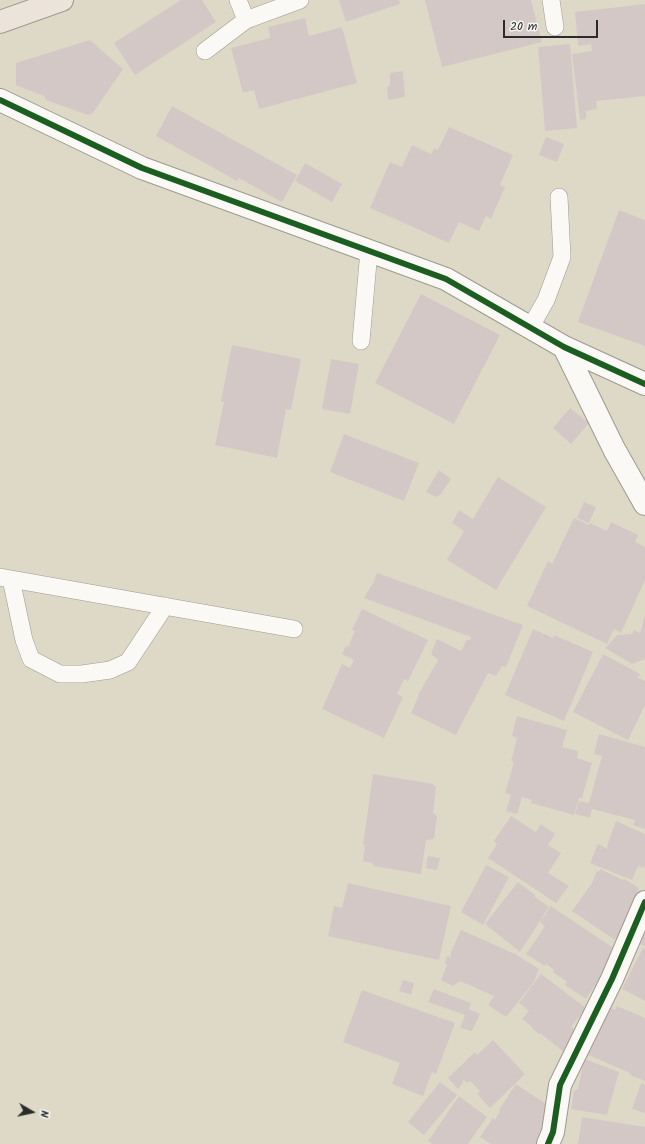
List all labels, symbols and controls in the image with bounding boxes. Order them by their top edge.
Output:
scale bar [505,12,600,38]
text: 20 m [510,17,537,36]
north arrow [12,1092,52,1132]
text: N [34,1109,53,1119]

